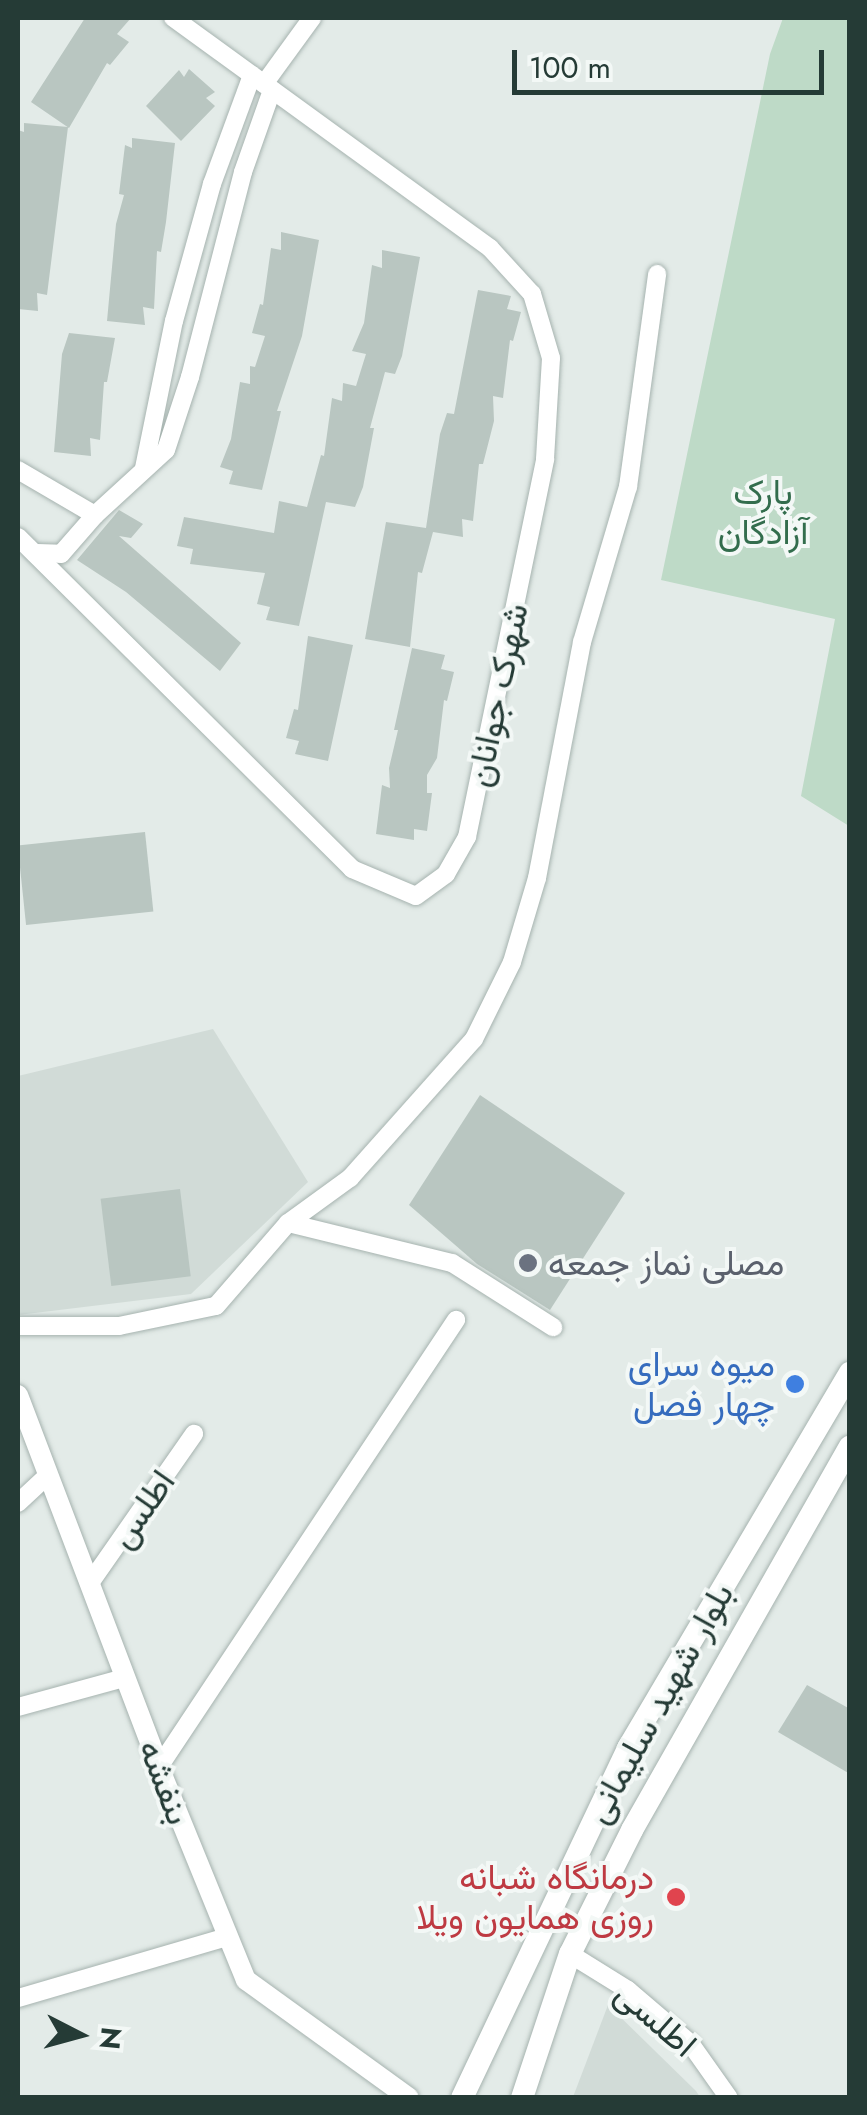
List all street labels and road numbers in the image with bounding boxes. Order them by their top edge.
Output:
street label: شهرک جوانان [457,599,537,791]
street label: اطلس [100,1462,184,1556]
street label: بلوار شهید سلیمانی [576,1576,742,1830]
street label: بنفشه [130,1734,200,1830]
street label: اطلسی [607,1972,705,2066]

